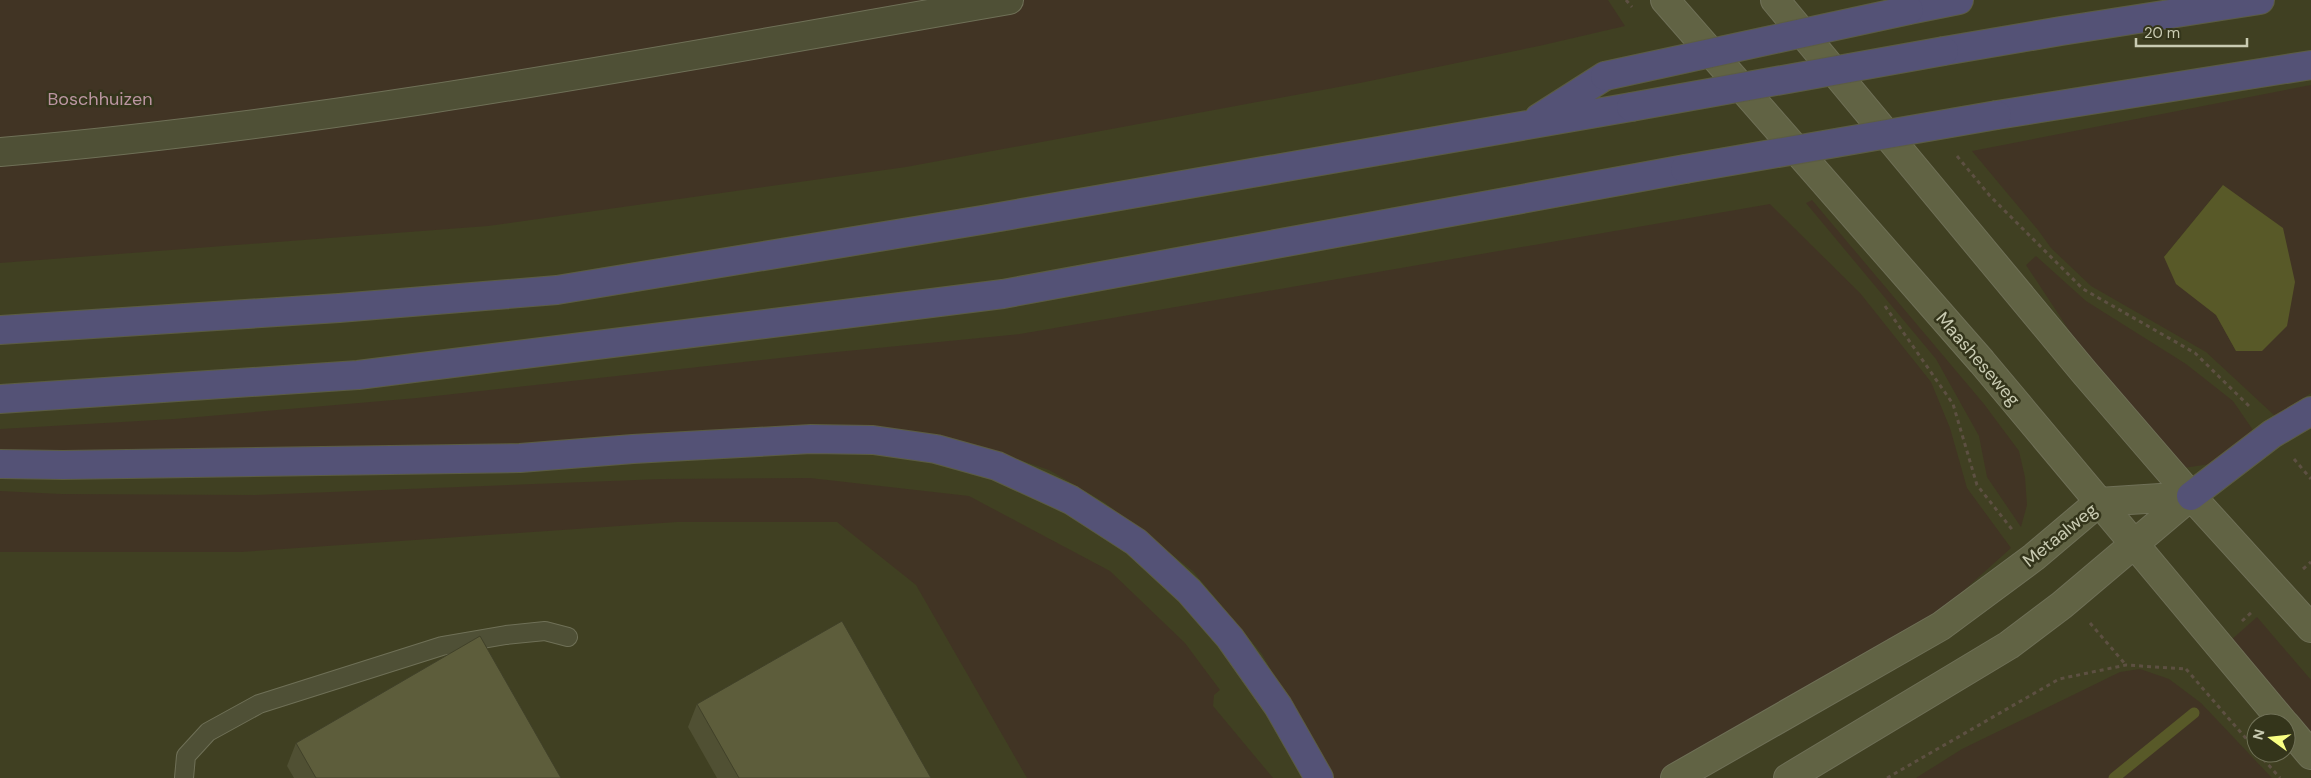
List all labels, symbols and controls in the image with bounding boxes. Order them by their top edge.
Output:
scale bar [2136,15,2247,47]
text: 20 m [2144,23,2180,43]
park label: Boschhuizen [48,87,153,111]
street label: Maasheseweg [1931,307,2025,411]
street label: Metaalweg [2018,498,2102,572]
north arrow [2246,713,2296,763]
text: N [2248,727,2268,742]

